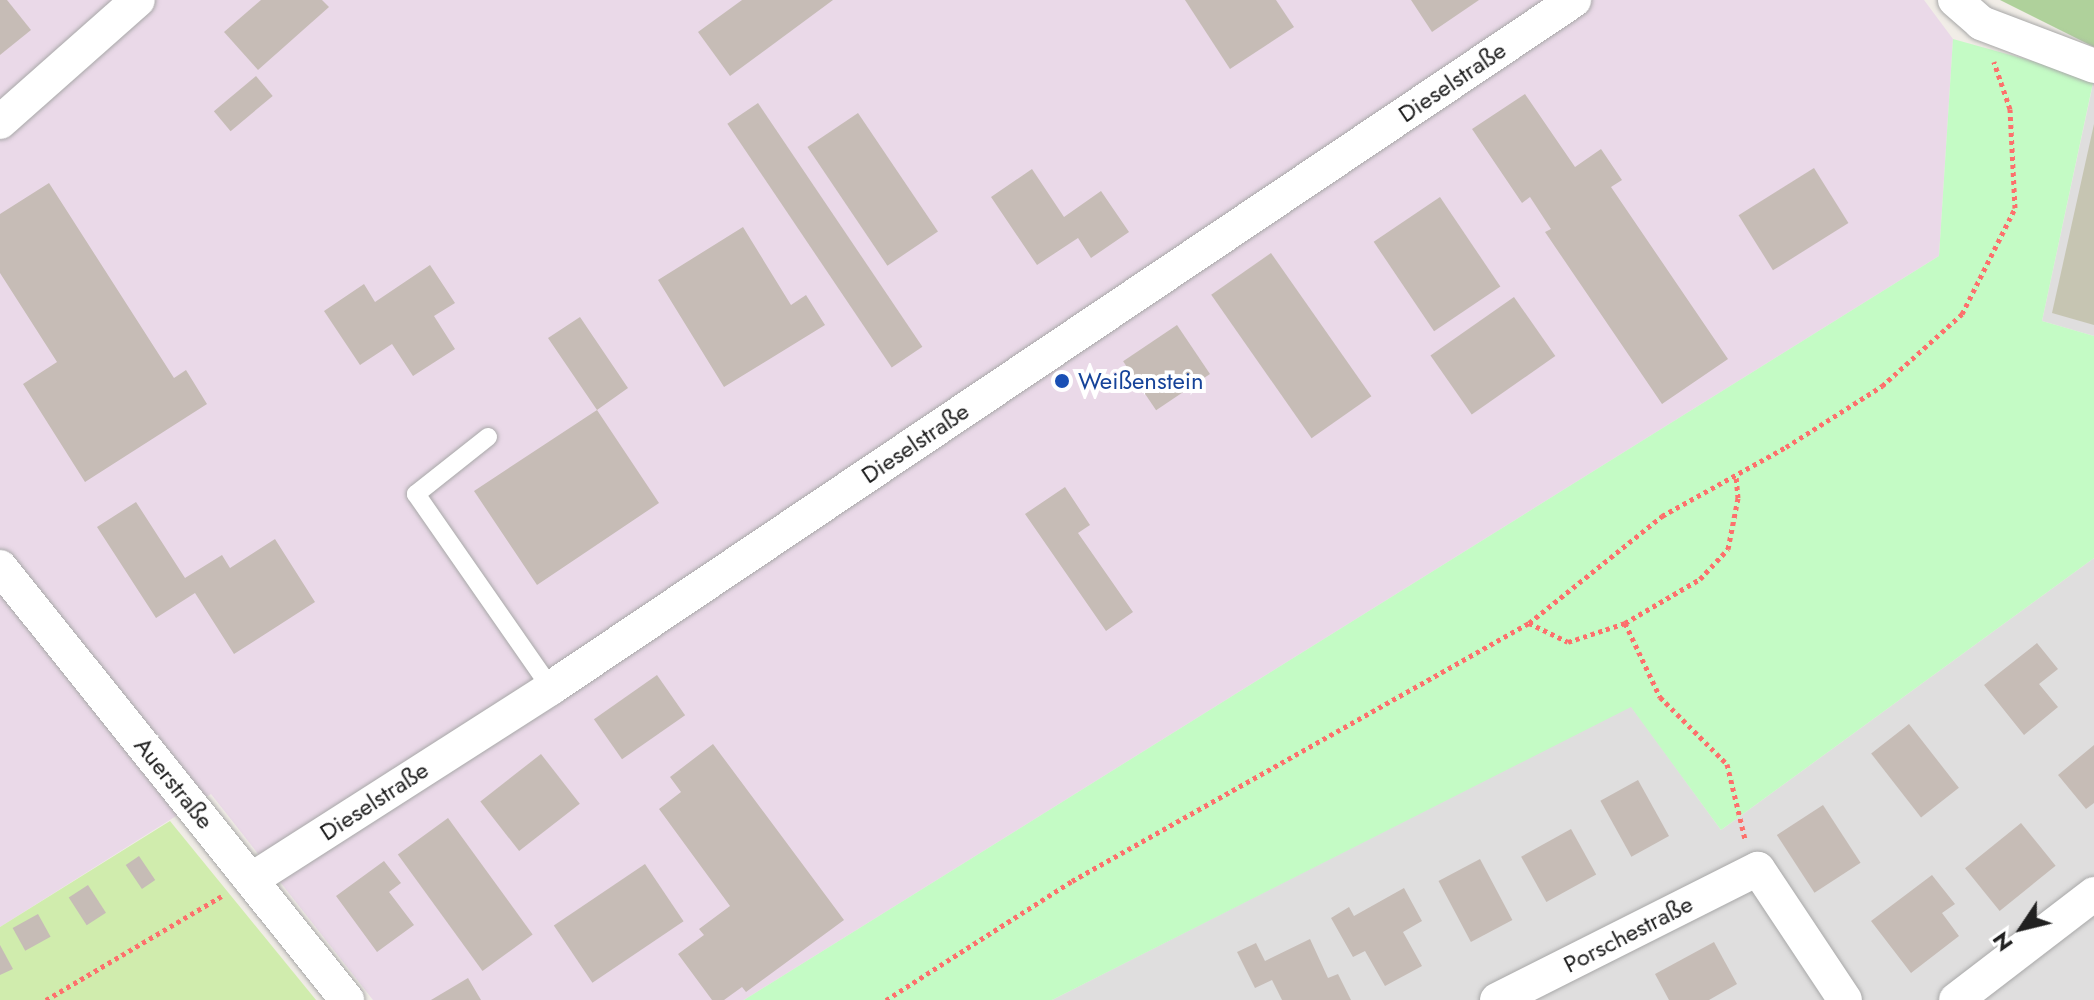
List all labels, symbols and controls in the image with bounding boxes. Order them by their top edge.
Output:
street label: Dieselstraße [1393,36,1511,128]
place label: Weißenstein [1078,367,1204,395]
marker: Weißenstein [1053,372,1071,390]
street label: Dieselstraße [856,397,974,489]
street label: Auerstraße [128,731,220,835]
street label: Dieselstraße [314,755,434,847]
north arrow [1982,888,2062,968]
street label: Porschestraße [1559,889,1697,979]
text: N [1984,925,2020,958]

